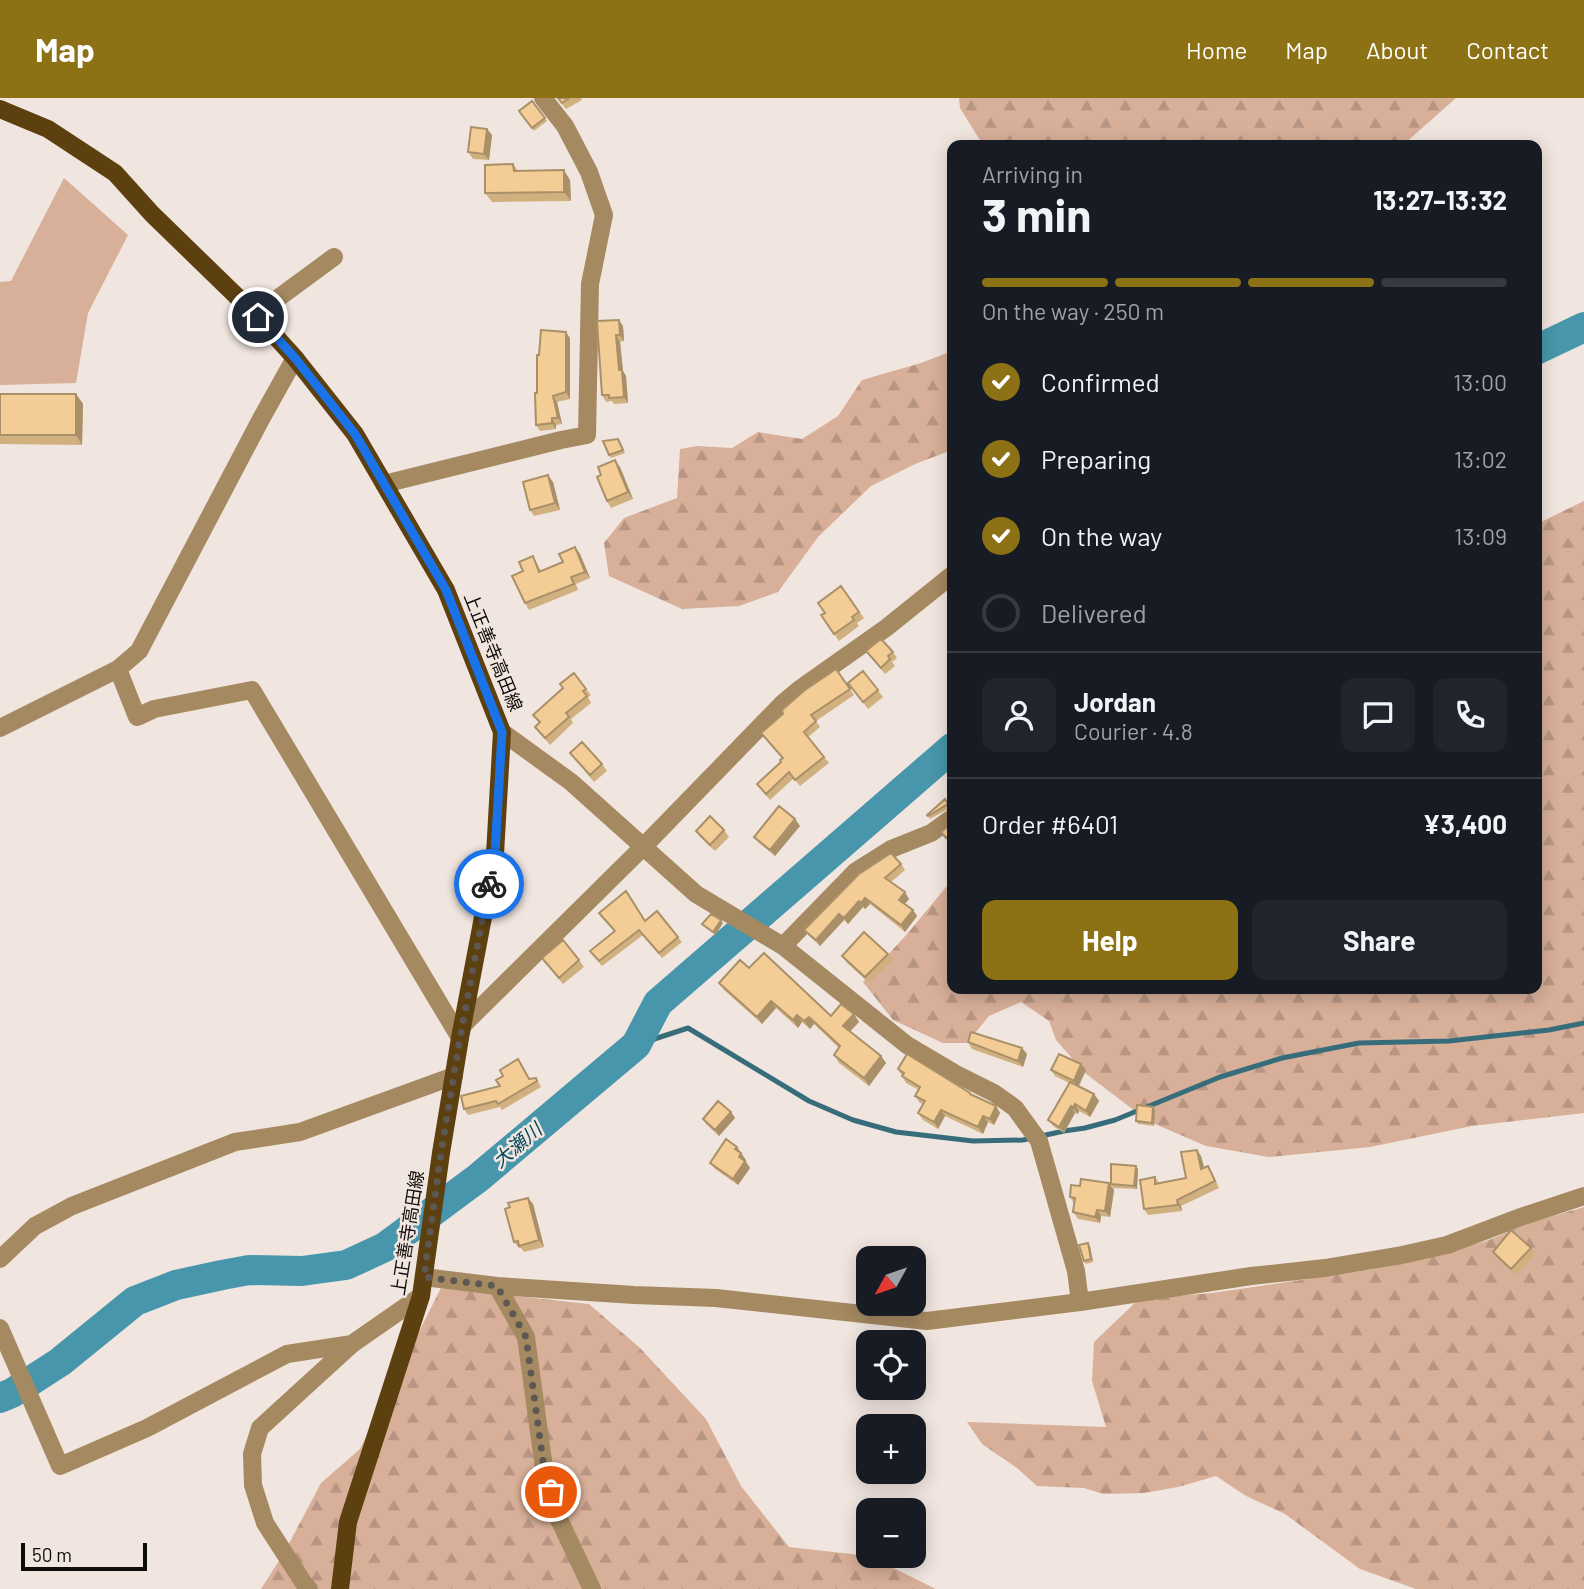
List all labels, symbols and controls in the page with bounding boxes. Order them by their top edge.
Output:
text: Map [35,29,95,69]
text: Home [1186,35,1247,64]
text: Map [1285,35,1328,64]
text: About [1366,35,1428,64]
text: Contact [1466,35,1549,64]
text: Arriving in [982,160,1083,188]
text: 13:27–13:32 [1373,184,1507,215]
text: 3 min [982,186,1091,241]
pin [228,287,288,347]
text: On the way · 250 m [982,297,1164,325]
icon: home [239,298,277,336]
icon: check [982,363,1020,401]
text: Confirmed [1041,366,1160,397]
text: 13:00 [1453,368,1507,396]
icon: check [982,440,1020,478]
text: Preparing [1041,443,1151,474]
text: 13:02 [1454,445,1507,473]
icon: check [982,517,1020,555]
text: On the way [1041,520,1162,551]
text: 13:09 [1454,522,1507,550]
street label: 上正善寺高田線 [460,589,528,714]
text: Delivered [1041,597,1147,628]
button: person [982,678,1056,752]
button: chat [1341,678,1415,752]
button: phone [1433,678,1507,752]
text: Jordan [1074,686,1156,717]
text: Courier · 4.8 [1074,717,1193,745]
text: Order #6401 [982,808,1118,839]
text: ¥3,400 [1423,808,1507,839]
courier [454,849,524,919]
icon: bike [470,865,508,903]
button: Help [982,900,1238,980]
button: Share [1252,900,1507,980]
water label: 大瀬川 [487,1116,547,1172]
street label: 上正善寺高田線 [386,1169,428,1297]
north arrow [856,1246,926,1316]
map controls [856,1246,926,1568]
button: locate [856,1330,926,1400]
button: + [856,1414,926,1484]
pin [521,1462,581,1522]
icon: bag [532,1473,570,1511]
button: − [856,1498,926,1568]
scale bar [21,1540,147,1572]
text: 50 m [32,1543,72,1566]

